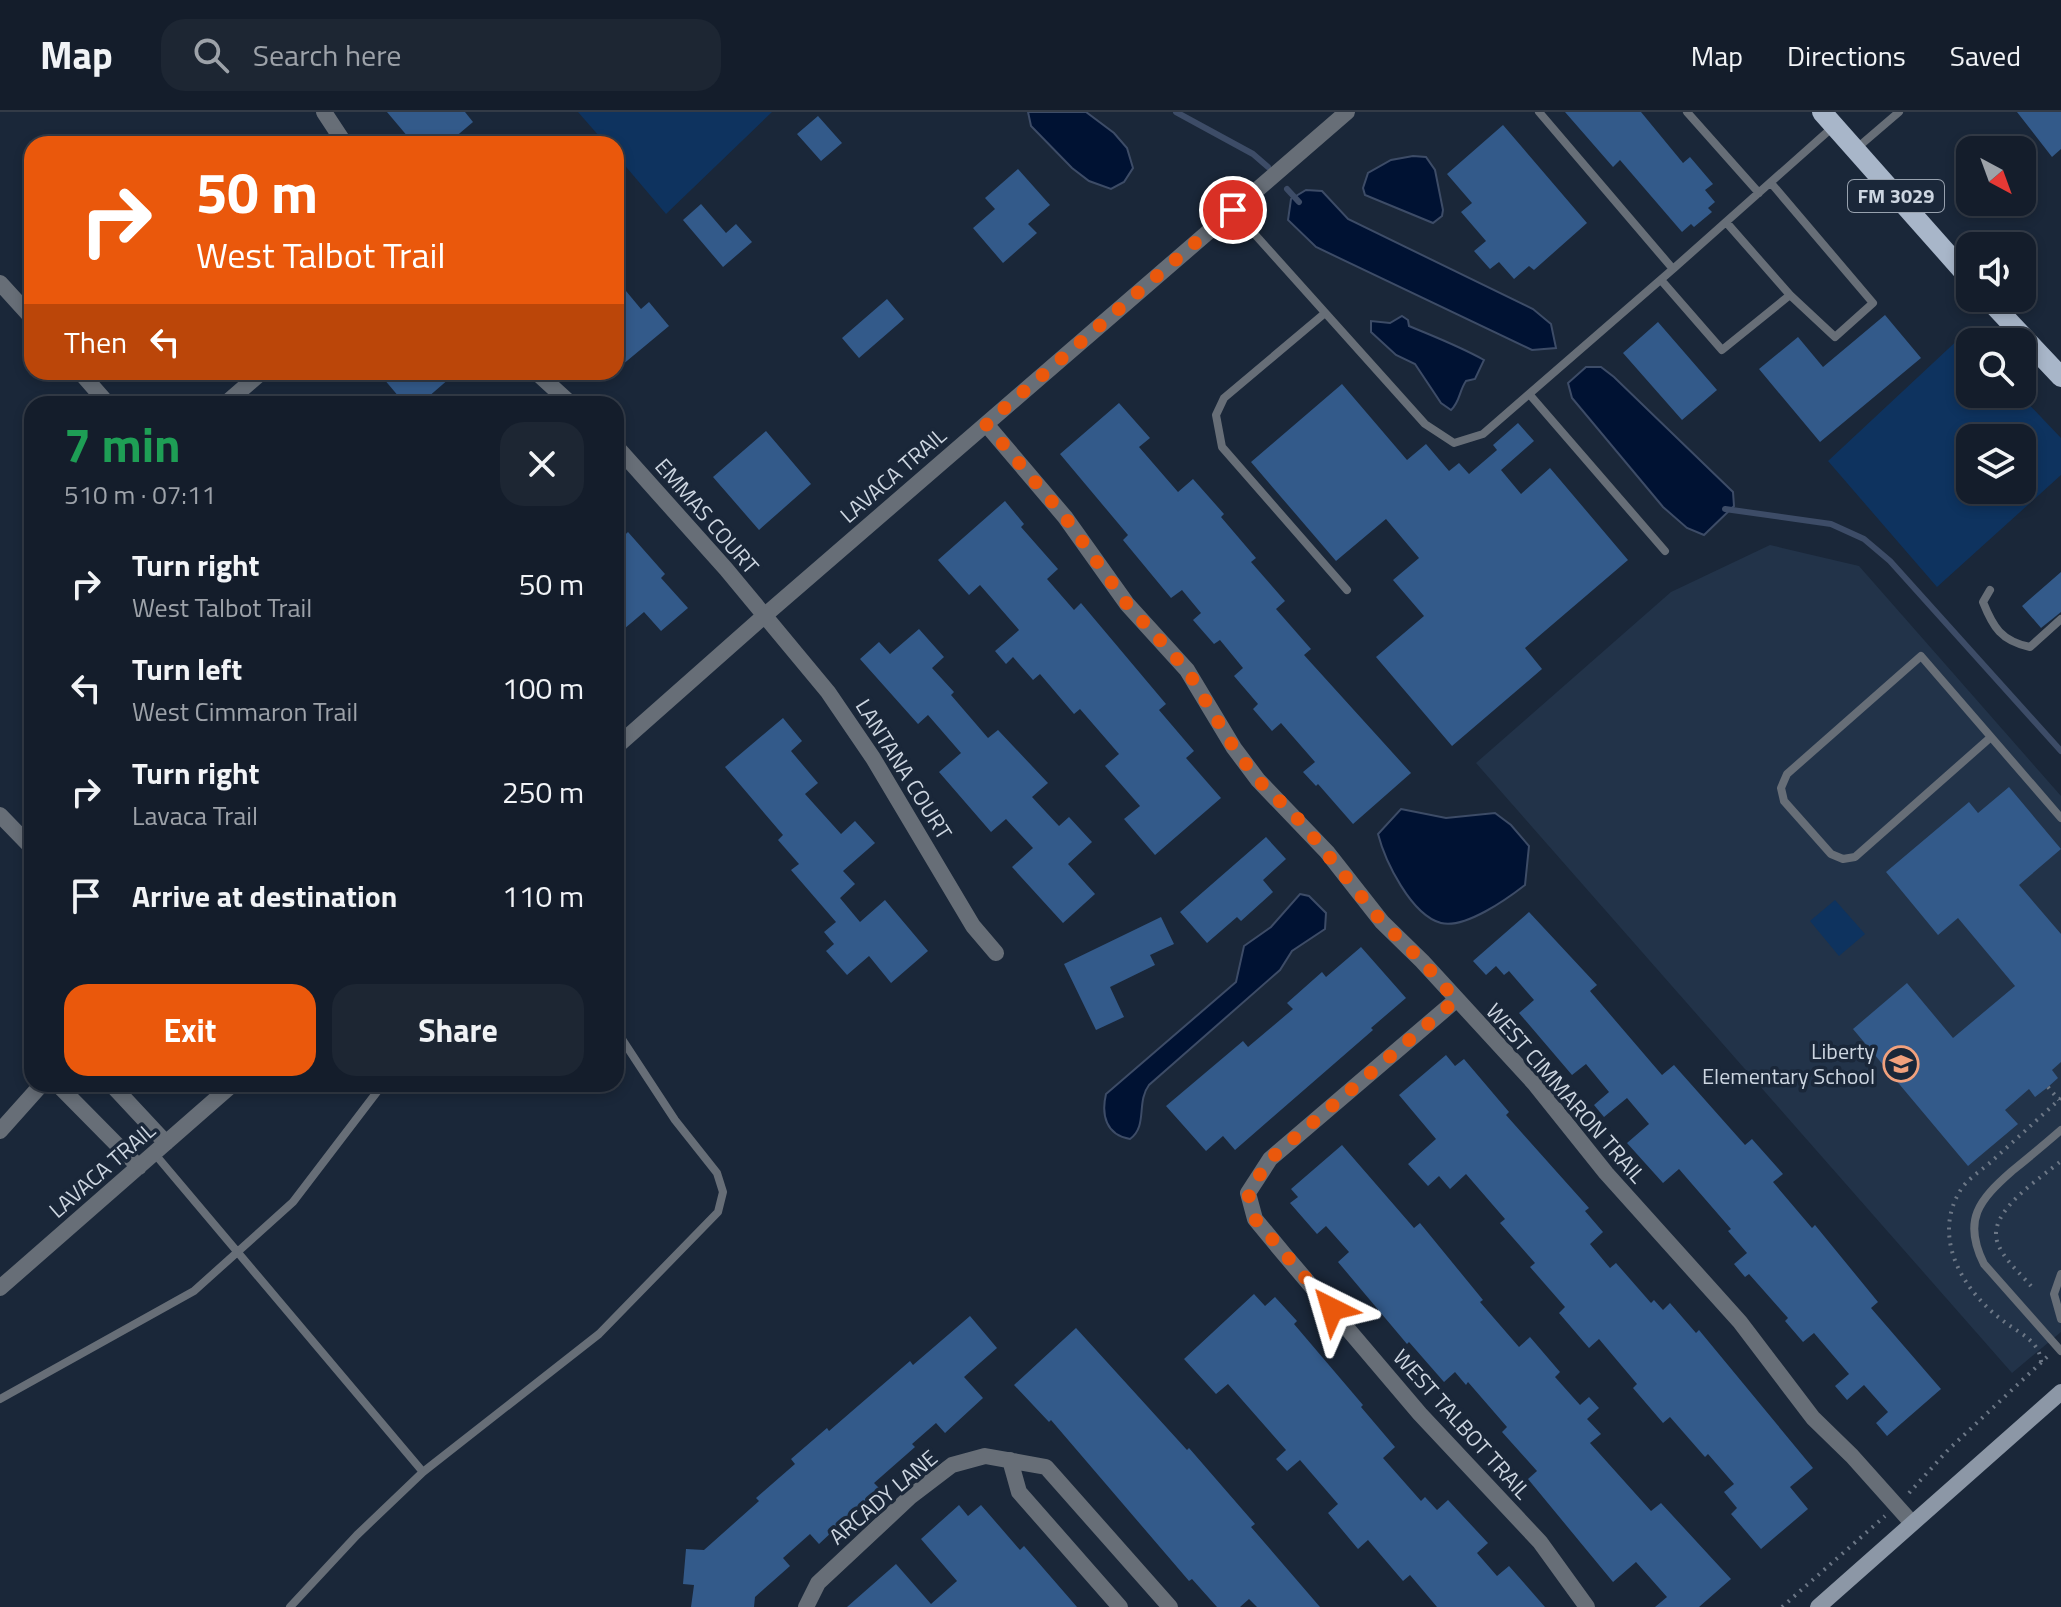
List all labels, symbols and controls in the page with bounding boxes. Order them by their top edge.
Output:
search box [161,19,721,91]
text: Map [40,26,113,84]
text: Search here [253,32,402,78]
icon: search [189,33,233,77]
text: Map [1691,34,1743,77]
text: Directions [1787,34,1906,77]
text: Saved [1950,34,2021,77]
north arrow [1956,136,2036,216]
map controls [1956,136,2036,504]
text: 50 m [196,150,318,235]
icon: right [64,168,168,272]
pin [1199,176,1267,244]
road number: FM 3029 [1848,180,1944,212]
icon: arrive [1211,188,1255,232]
text: West Talbot Trail [196,227,446,282]
button: sound [1956,232,2036,312]
text: Then [64,319,127,365]
icon: left [143,320,187,364]
button: search [1956,328,2036,408]
text: 7 min [64,408,181,481]
street label: LAVACA TRAIL [832,419,954,531]
button: close [500,422,584,506]
button: layers [1956,424,2036,504]
street label: EMMAS COURT [647,450,767,582]
text: 510 m · 07:11 [64,475,216,514]
text: Turn right [132,542,260,588]
text: 50 m [519,561,584,607]
icon: right [64,562,108,606]
text: West Talbot Trail [132,588,312,627]
text: Turn left [132,646,242,692]
text: 100 m [502,665,584,711]
icon: left [64,666,108,710]
text: West Cimmaron Trail [132,692,358,731]
street label: LANTANA COURT [847,692,961,846]
text: Turn right [132,750,260,796]
text: 250 m [502,769,584,815]
icon: right [64,770,108,814]
text: Lavaca Trail [132,796,258,835]
text: Arrive at destination [132,873,397,919]
text: 110 m [502,873,584,919]
icon: arrive [64,874,108,918]
button: Exit [64,984,316,1076]
button: Share [332,984,584,1076]
street label: WEST CIMMARON TRAIL [1478,995,1654,1191]
place label: Liberty Elementary School [1702,1034,1875,1093]
school or university icon: Liberty Elementary School [1882,1045,1920,1083]
street label: LAVACA TRAIL [41,1114,163,1226]
position arrow [1290,1267,1374,1351]
street label: WEST TALBOT TRAIL [1385,1341,1539,1507]
street label: ARCADY LANE [821,1441,945,1553]

